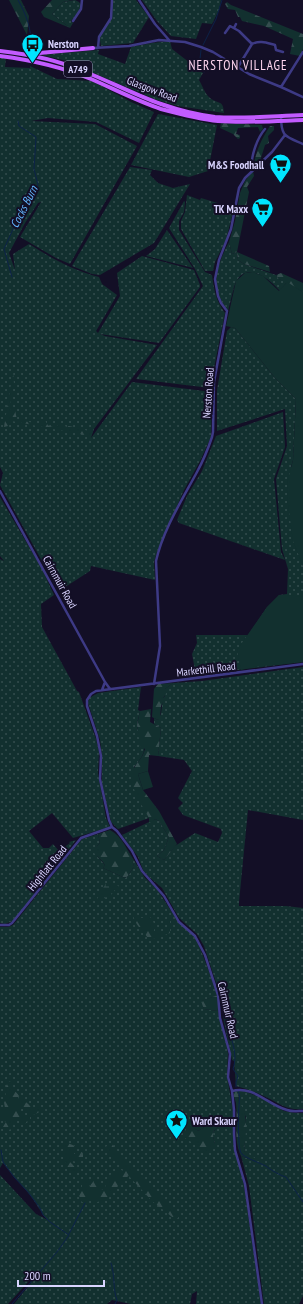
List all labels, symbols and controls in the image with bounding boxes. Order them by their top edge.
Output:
bus stop icon: Nerston [20,31,46,64]
place label: Nerston [48,37,79,51]
district label: NERSTON VILLAGE [188,57,288,74]
road number: A749 [64,61,92,77]
street label: Glasgow Road [125,73,179,105]
supermarket icon: M&S Foodhall [267,152,293,185]
place label: M&S Foodhall [208,158,264,172]
water label: Cocks Burn [7,183,41,230]
supermarket icon: TK Maxx [250,196,276,229]
place label: TK Maxx [214,202,248,216]
street label: Nerston Road [199,367,217,419]
street label: Cairnmuir Road [40,553,80,611]
street label: Markethill Road [176,658,237,680]
street label: Highflatt Road [24,842,70,894]
street label: Cairnmuir Road [215,980,241,1040]
place icon: Ward Skaur [164,1108,190,1141]
place label: Ward Skaur [191,1114,237,1128]
scale bar [18,1262,104,1288]
text: 200 m [24,1268,51,1283]

